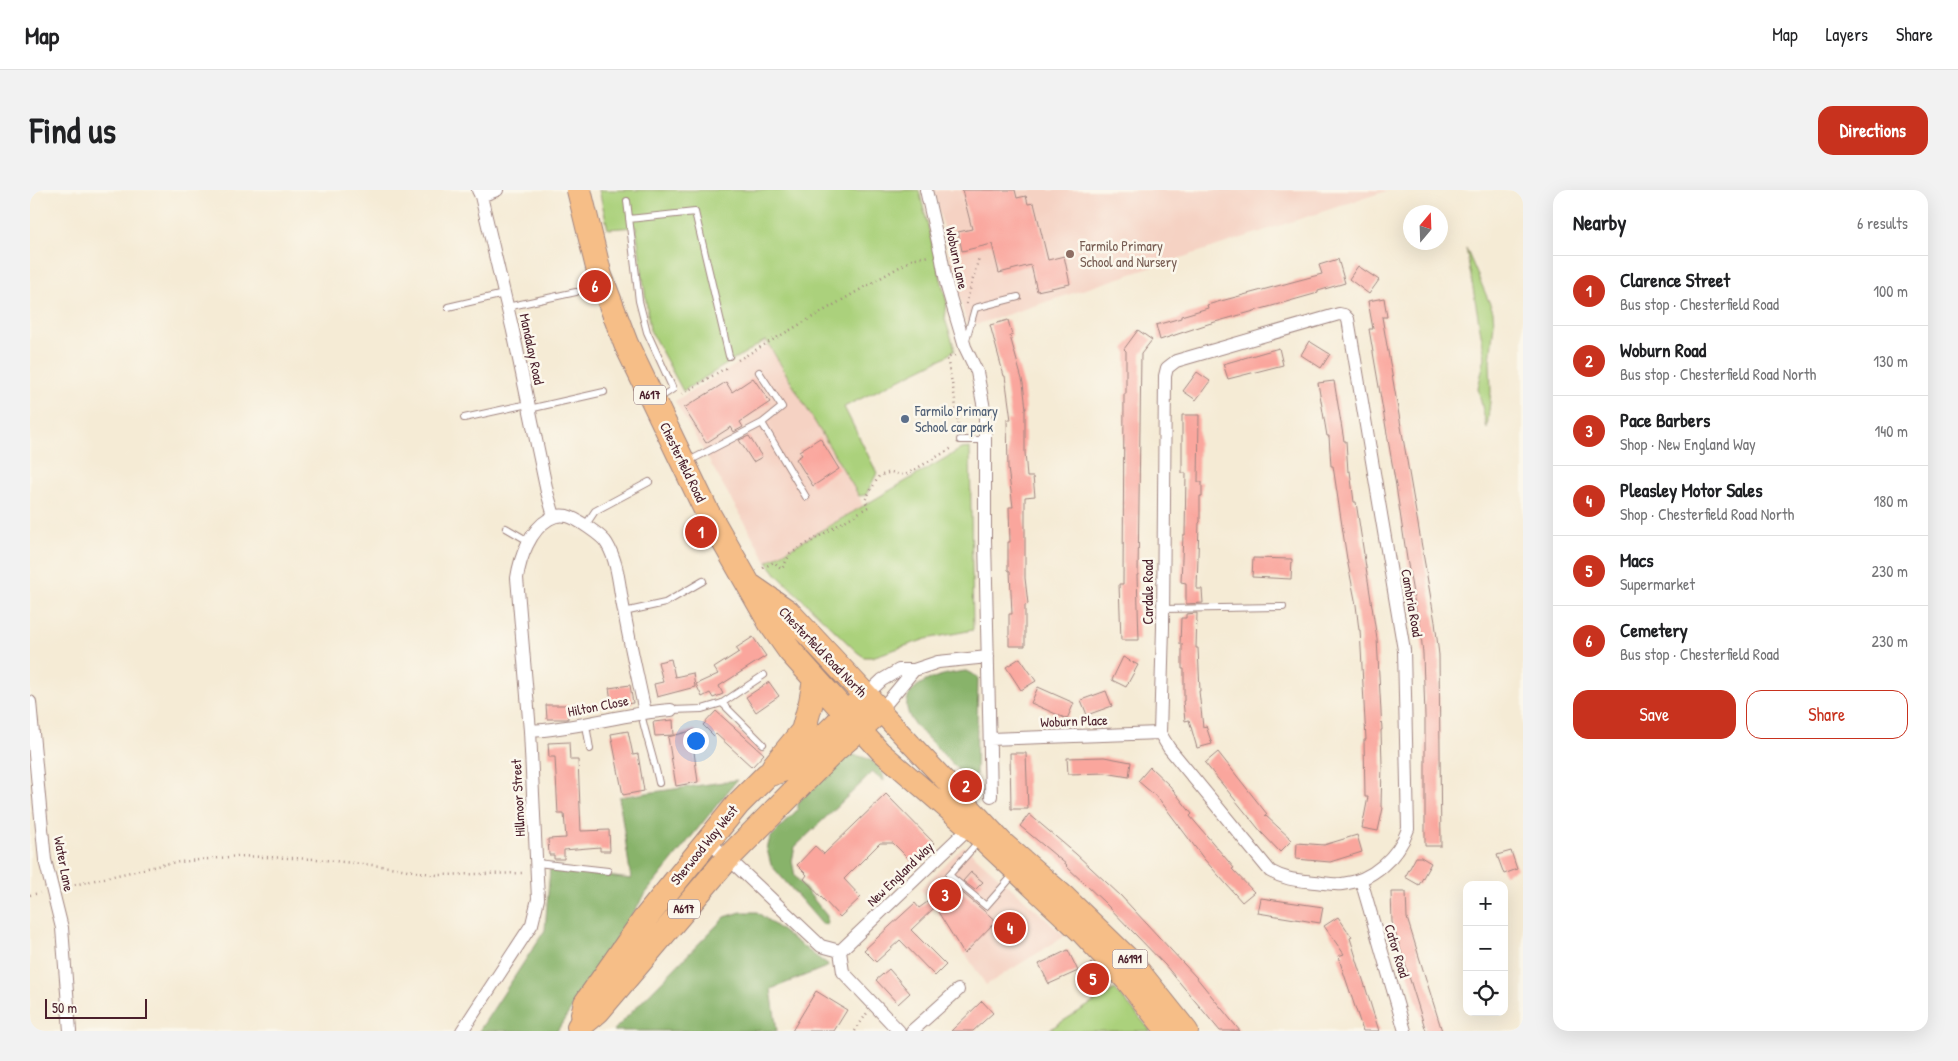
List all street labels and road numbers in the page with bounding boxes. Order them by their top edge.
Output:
street label: Woburn Lane [942,225,973,291]
street label: Mandalay Road [515,312,549,387]
road number: A617 [634,386,666,404]
street label: Chesterfield Road [656,419,711,505]
street label: Cardale Road [1138,559,1157,624]
street label: Cambria Road [1397,567,1428,639]
street label: Chesterfield Road North [775,602,872,701]
street label: Hilton Close [566,690,630,721]
street label: Woburn Place [1040,710,1108,731]
street label: Hillmoor Street [506,759,529,837]
street label: Sherwood Way West [666,801,743,889]
street label: Water Lane [50,835,79,893]
street label: New England Way [862,837,938,911]
road number: A617 [668,900,700,919]
street label: Cator Road [1380,922,1415,981]
road number: A6191 [1112,950,1148,969]

